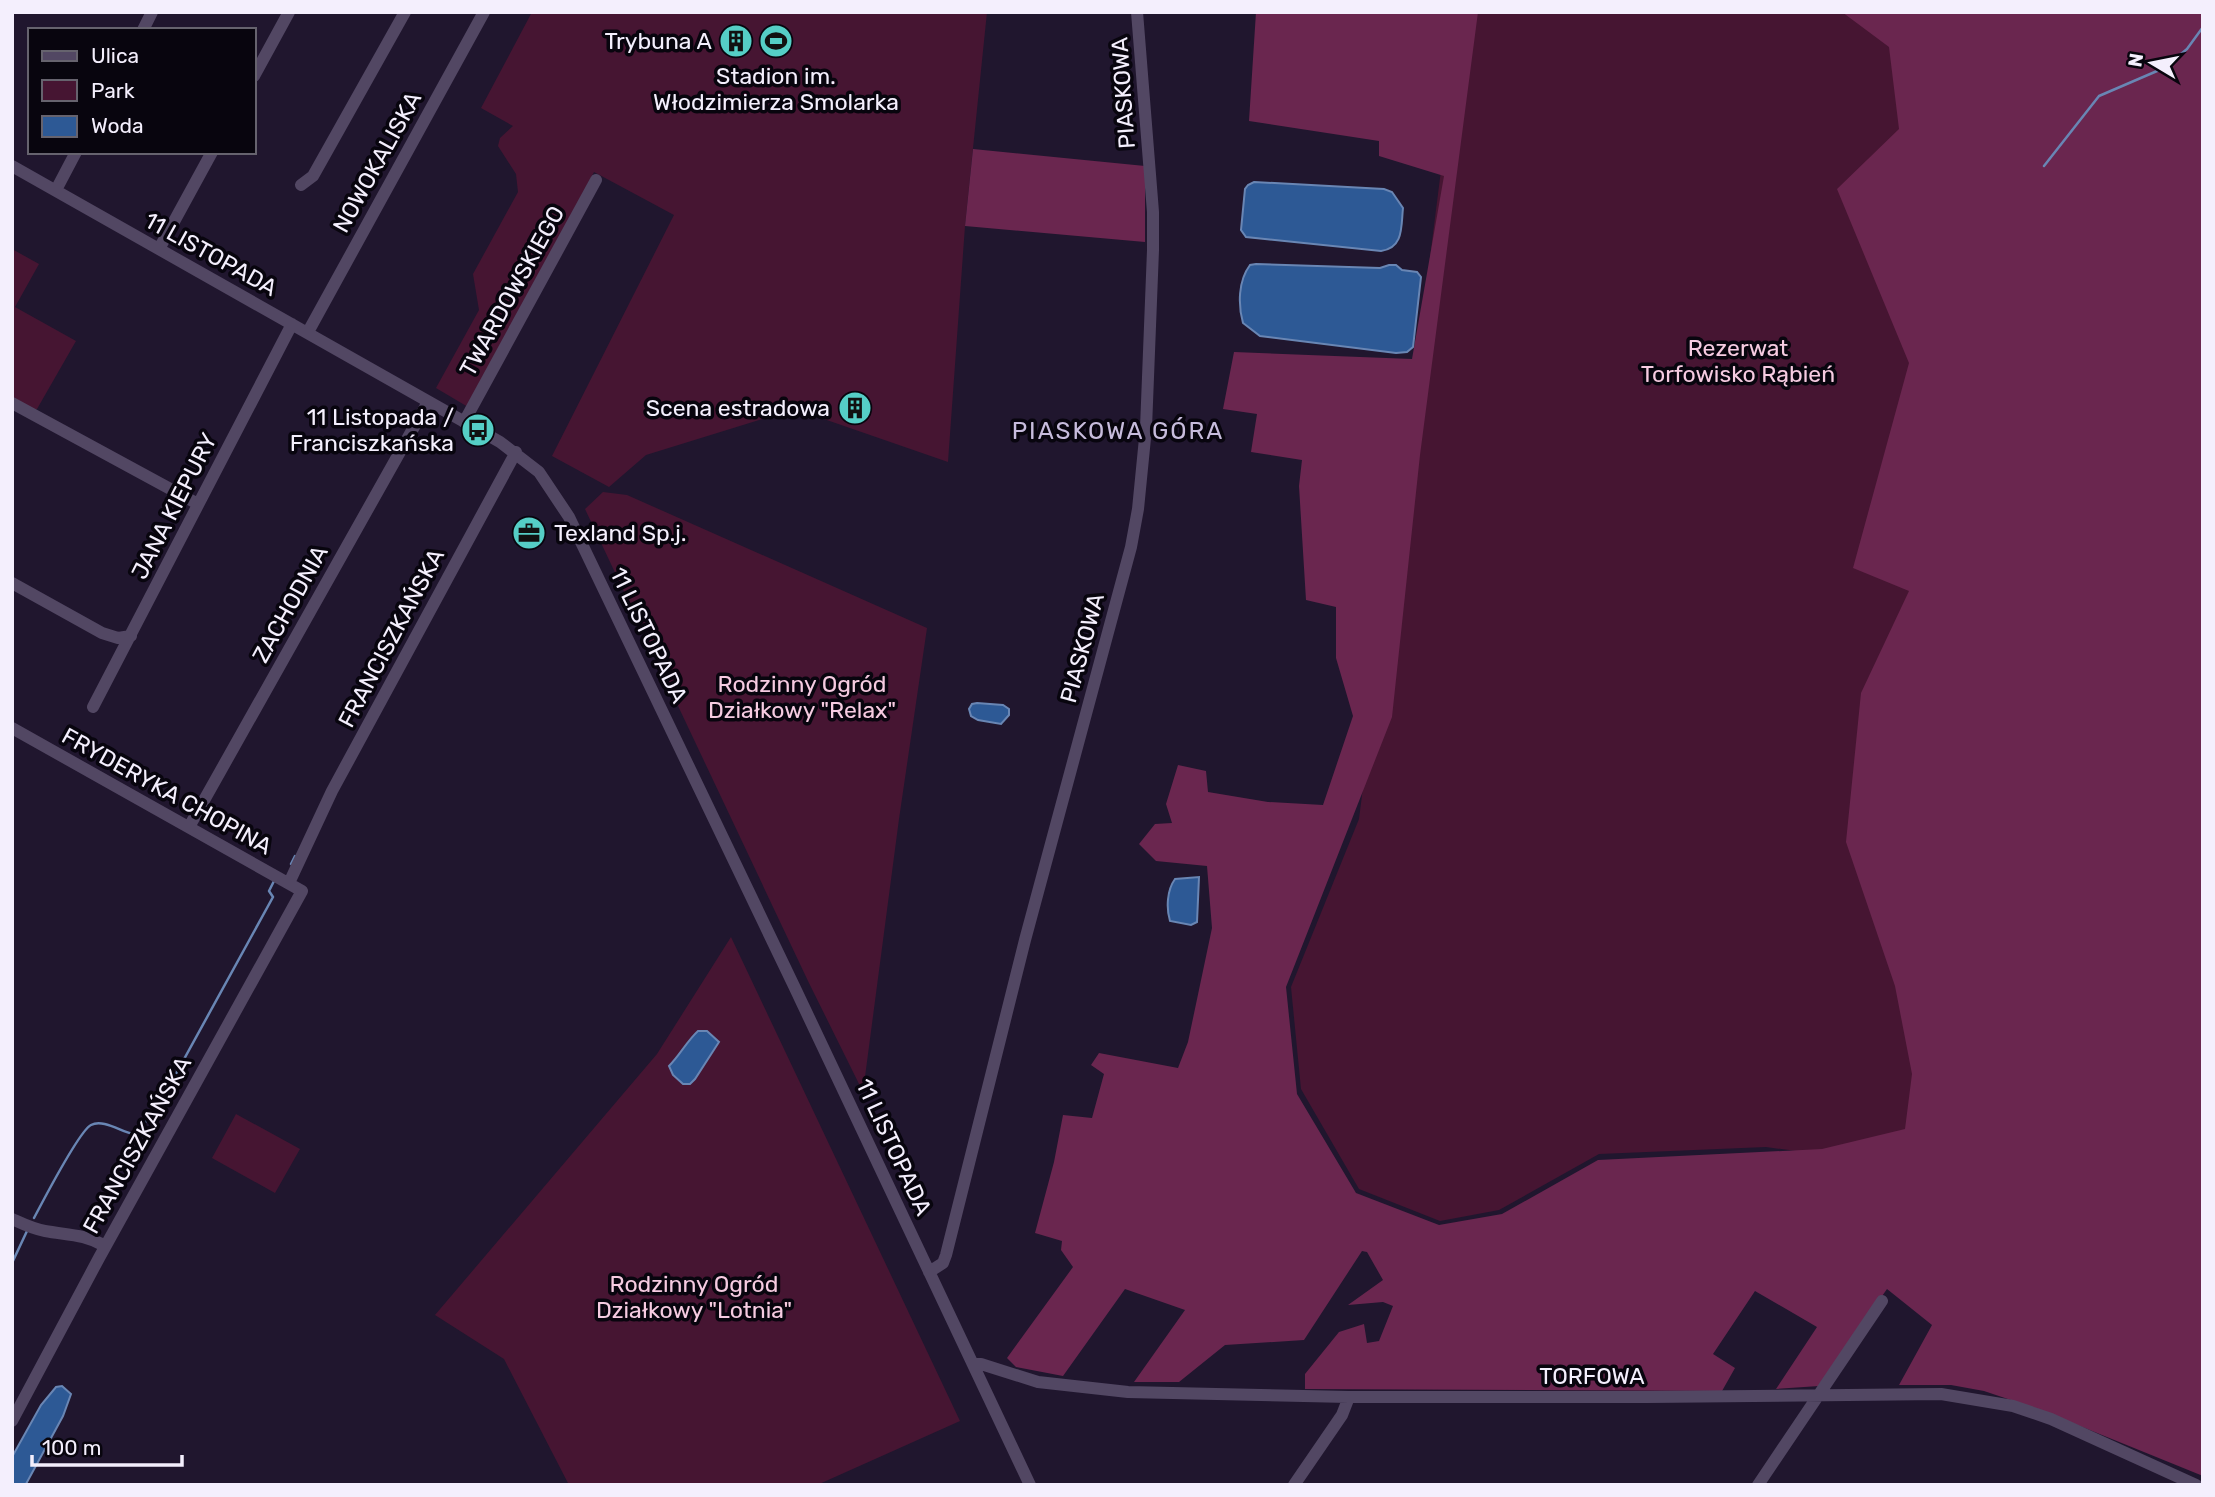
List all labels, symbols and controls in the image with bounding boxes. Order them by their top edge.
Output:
building icon: Trybuna A [717,22,755,60]
sports icon: Stadion im. Włodzimierza Smolarka [757,22,795,60]
place label: Trybuna A [605,27,712,55]
legend [28,28,256,154]
north arrow [2117,28,2187,98]
street label: PIASKOWA [1105,36,1141,150]
text: Ulica [91,43,139,68]
text: N [2123,51,2148,69]
place label: Stadion im. Włodzimierza Smolarka [653,62,899,116]
text: Park [91,78,135,103]
street label: NOWOKALISKA [327,86,427,238]
text: Woda [91,113,144,138]
street label: TWARDOWSKIEGO [454,201,570,381]
street label: 11 LISTOPADA [140,206,282,302]
park label: Rezerwat Torfowisko Rąbień [1641,334,1835,388]
building icon: Scena estradowa [836,389,874,427]
place label: Scena estradowa [646,394,830,422]
place label: 11 Listopada / Franciszkańska [290,403,454,457]
bus stop icon: 11 Listopada / Franciszkańska [459,411,497,449]
district label: PIASKOWA GÓRA [1012,417,1224,445]
street label: JANA KIEPURY [125,428,223,584]
office icon: Texland Sp.j. [510,514,548,552]
place label: Texland Sp.j. [554,519,687,547]
street label: ZACHODNIA [246,540,334,668]
street label: FRANCISZKAŃSKA [332,544,450,732]
street label: 11 LISTOPADA [604,563,694,707]
street label: PIASKOWA [1054,590,1110,706]
park label: Rodzinny Ogród Działkowy "Relax" [708,670,896,724]
street label: FRYDERYKA CHOPINA [57,722,277,860]
street label: FRANCISZKAŃSKA [77,1051,197,1239]
street label: 11 LISTOPADA [850,1074,938,1220]
park label: Rodzinny Ogród Działkowy "Lotnia" [596,1270,792,1324]
street label: TORFOWA [1539,1362,1645,1390]
scale bar [32,1424,182,1468]
text: 100 m [42,1435,101,1460]

